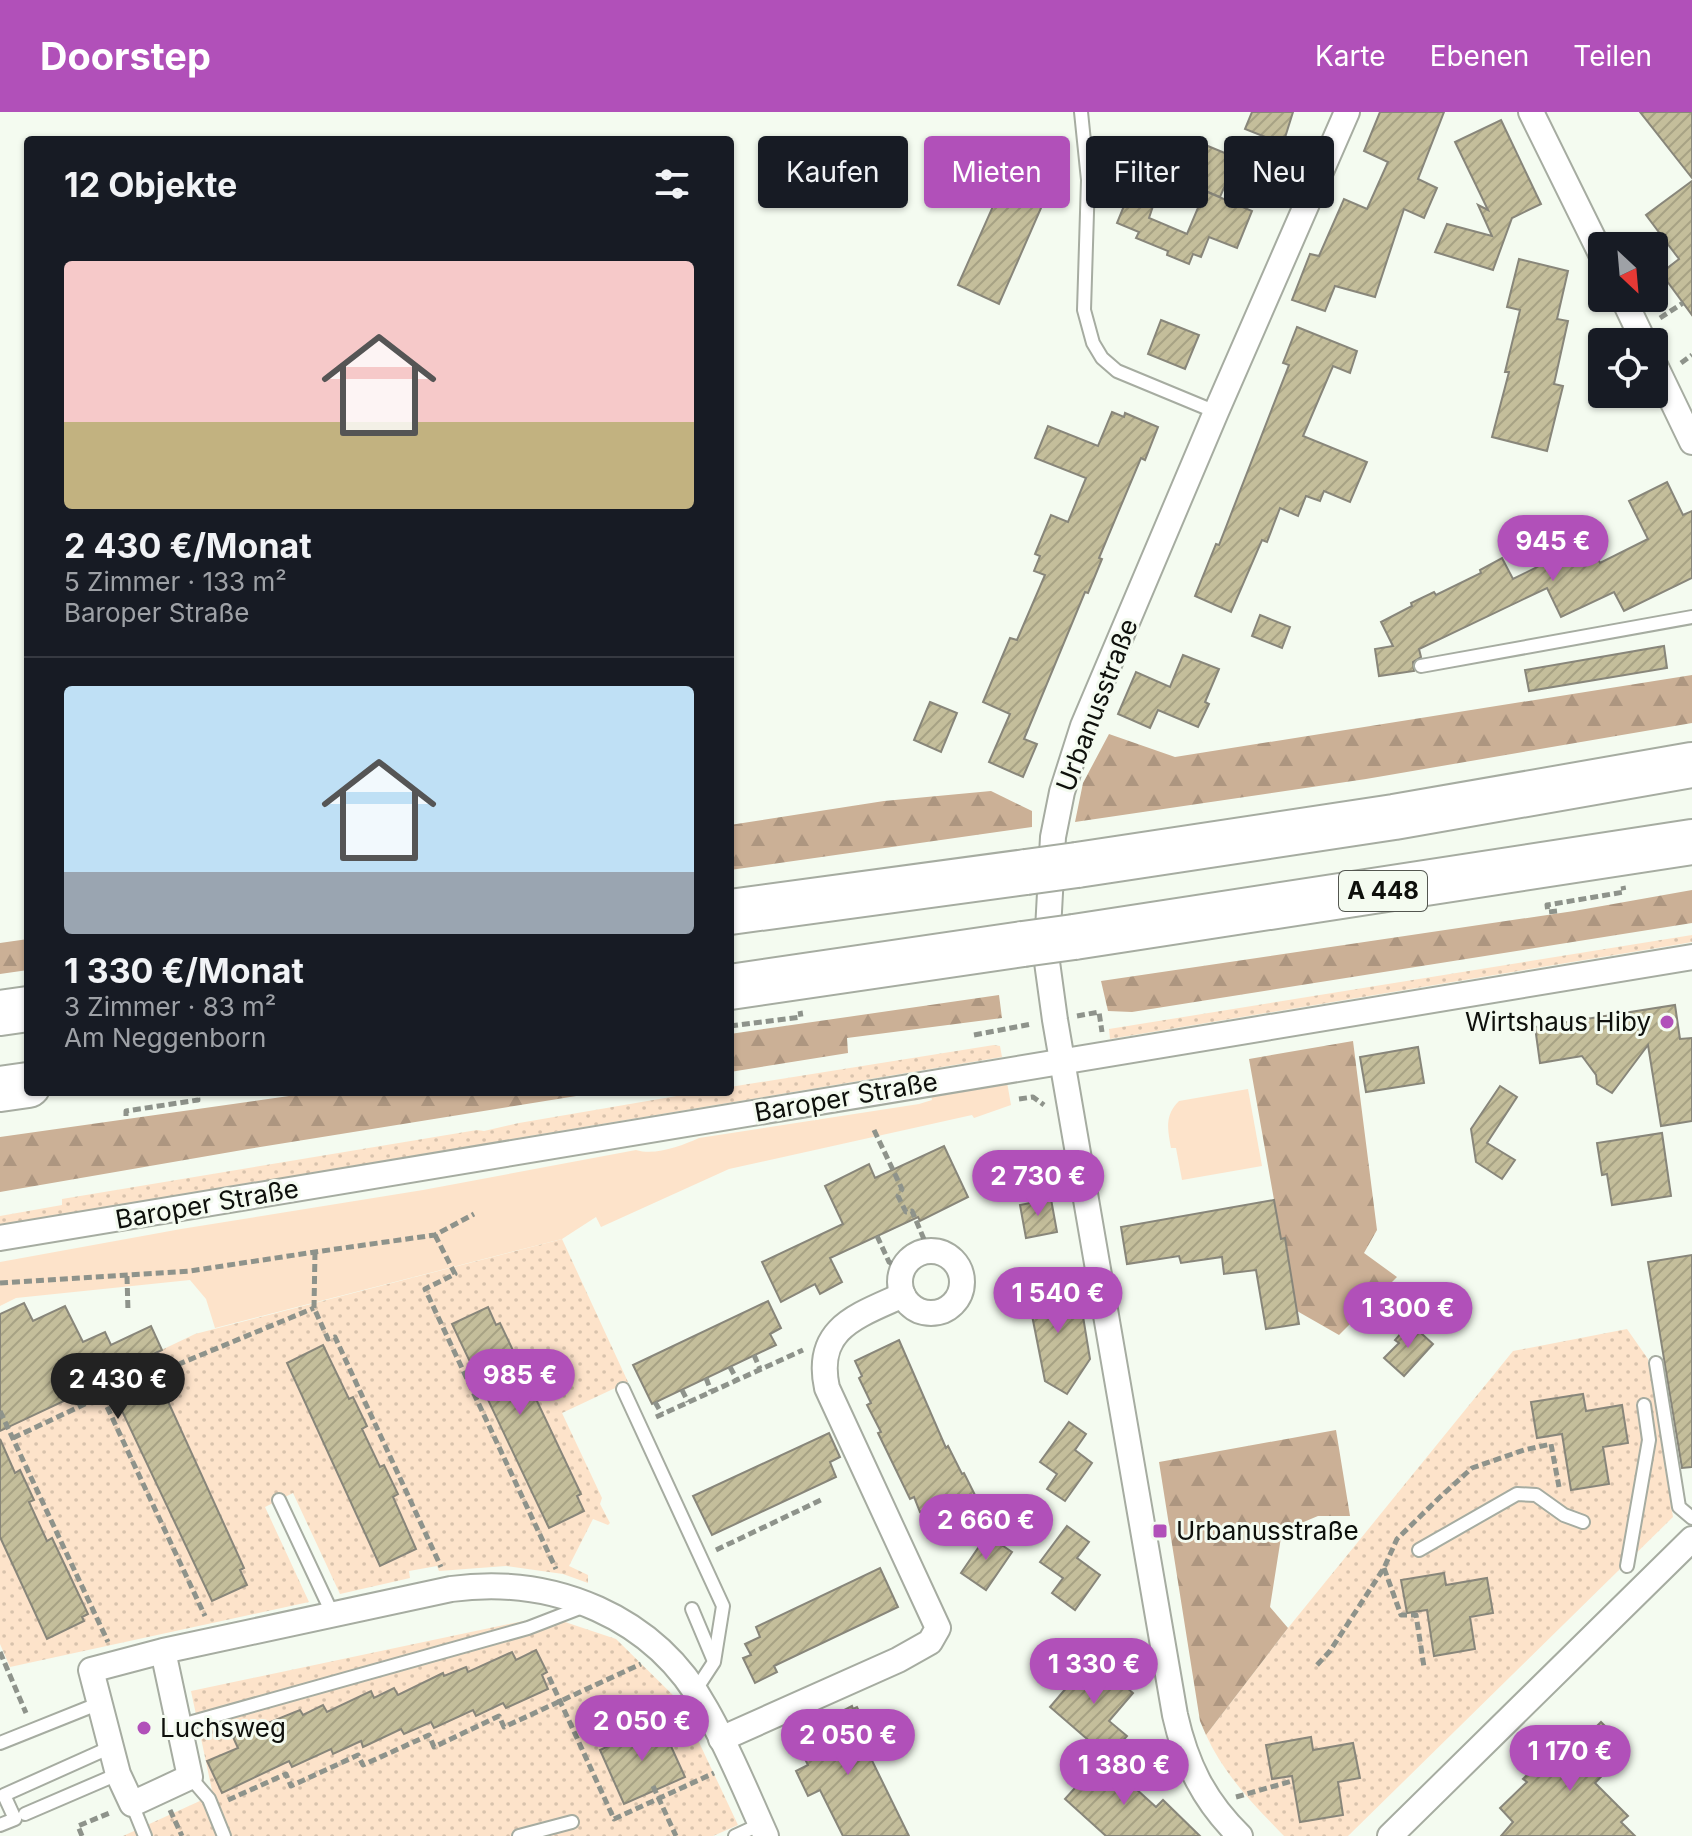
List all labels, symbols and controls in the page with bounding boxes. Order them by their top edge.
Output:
text: Doorstep [40,33,211,79]
text: Karte [1315,39,1386,73]
text: Ebenen [1430,39,1529,73]
text: Teilen [1573,39,1652,73]
chip: Kaufen [758,136,908,208]
chip: Mieten [924,136,1070,208]
chip: Filter [1086,136,1208,208]
chip: Neu [1224,136,1334,208]
icon: filters [650,162,694,206]
text: 12 Objekte [64,164,237,205]
north arrow [1588,232,1668,312]
map controls [1588,232,1668,408]
icon: home [307,313,451,457]
button: locate [1588,328,1668,408]
pin: 945 € [1497,515,1609,583]
text: 2 430 €/Monat [64,525,312,566]
text: 945 € [1515,525,1591,556]
text: 5 Zimmer · 133 m² [64,566,287,597]
text: Baroper Straße [64,597,250,628]
street label: Urbanusstraße [1049,614,1144,796]
icon: home [307,738,451,882]
road number: A 448 [1339,871,1427,911]
text: 1 330 €/Monat [64,950,304,991]
text: 3 Zimmer · 83 m² [64,991,276,1022]
place label: Wirtshaus Hiby [1465,1006,1651,1037]
marker: Wirtshaus Hiby [1658,1013,1676,1031]
text: Am Neggenborn [64,1022,266,1053]
street label: Baroper Straße [752,1065,940,1128]
pin: 2 730 € [964,1150,1112,1218]
text: 2 730 € [990,1160,1086,1191]
street label: Baroper Straße [113,1172,301,1235]
pin: 1 540 € [984,1267,1132,1335]
text: 1 540 € [1011,1277,1105,1308]
pin: 1 300 € [1334,1282,1482,1350]
text: 1 300 € [1361,1292,1455,1323]
pin: 985 € [464,1349,576,1417]
pin: 2 430 € [44,1353,192,1421]
text: 985 € [483,1359,557,1390]
text: 2 430 € [69,1363,167,1394]
pin: 2 660 € [912,1494,1060,1562]
text: 2 660 € [937,1504,1035,1535]
place label: Urbanusstraße [1176,1515,1359,1546]
marker: Urbanusstraße [1151,1522,1169,1540]
pin: 1 330 € [1020,1638,1168,1706]
text: 1 330 € [1048,1648,1140,1679]
pin: 2 050 € [568,1695,716,1763]
text: 2 050 € [593,1705,691,1736]
pin: 2 050 € [774,1709,922,1777]
place label: Luchsweg [160,1712,286,1743]
marker: Luchsweg [135,1719,153,1737]
text: 2 050 € [799,1719,897,1750]
pin: 1 170 € [1496,1725,1644,1793]
text: 1 170 € [1528,1735,1612,1766]
pin: 1 380 € [1050,1739,1198,1807]
text: 1 380 € [1078,1749,1170,1780]

